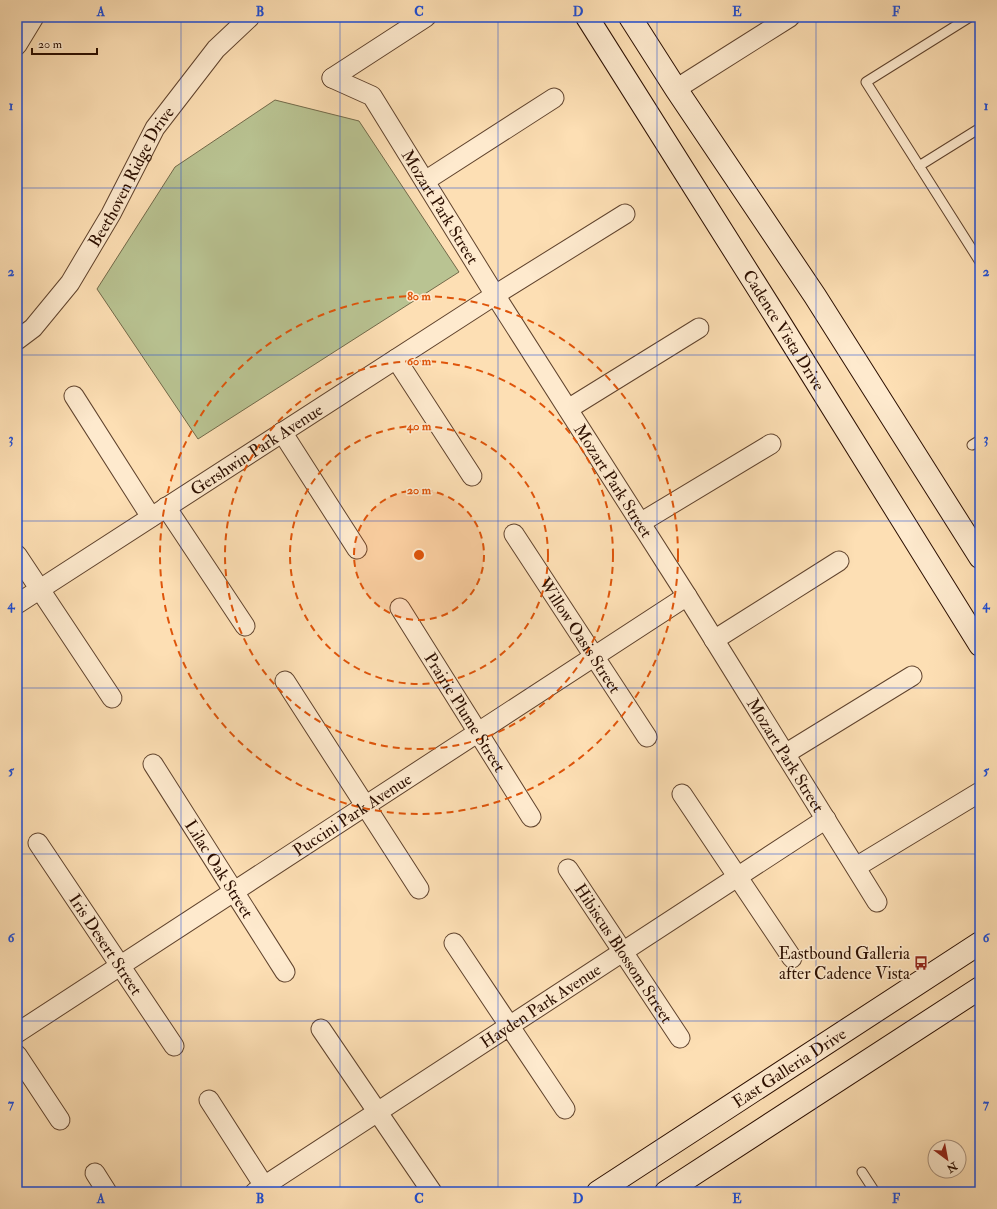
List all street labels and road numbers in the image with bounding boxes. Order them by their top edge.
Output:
street label: Beethoven Ridge Drive [84,102,179,251]
street label: Mozart Park Street [397,146,484,268]
street label: Cadence Vista Drive [738,266,829,395]
street label: Gershwin Park Avenue [186,399,327,500]
street label: Mozart Park Street [569,420,657,542]
street label: Willow Oasis Street [534,573,626,698]
street label: Prairie Plume Street [420,649,510,777]
street label: Mozart Park Street [742,694,829,817]
street label: Puccini Park Avenue [289,768,416,861]
street label: Lilac Oak Street [180,816,258,922]
street label: Hibiscus Blossom Street [570,880,678,1028]
street label: Iris Desert Street [64,890,147,1000]
street label: Hayden Park Avenue [477,959,605,1053]
street label: East Galleria Drive [728,1023,850,1113]

